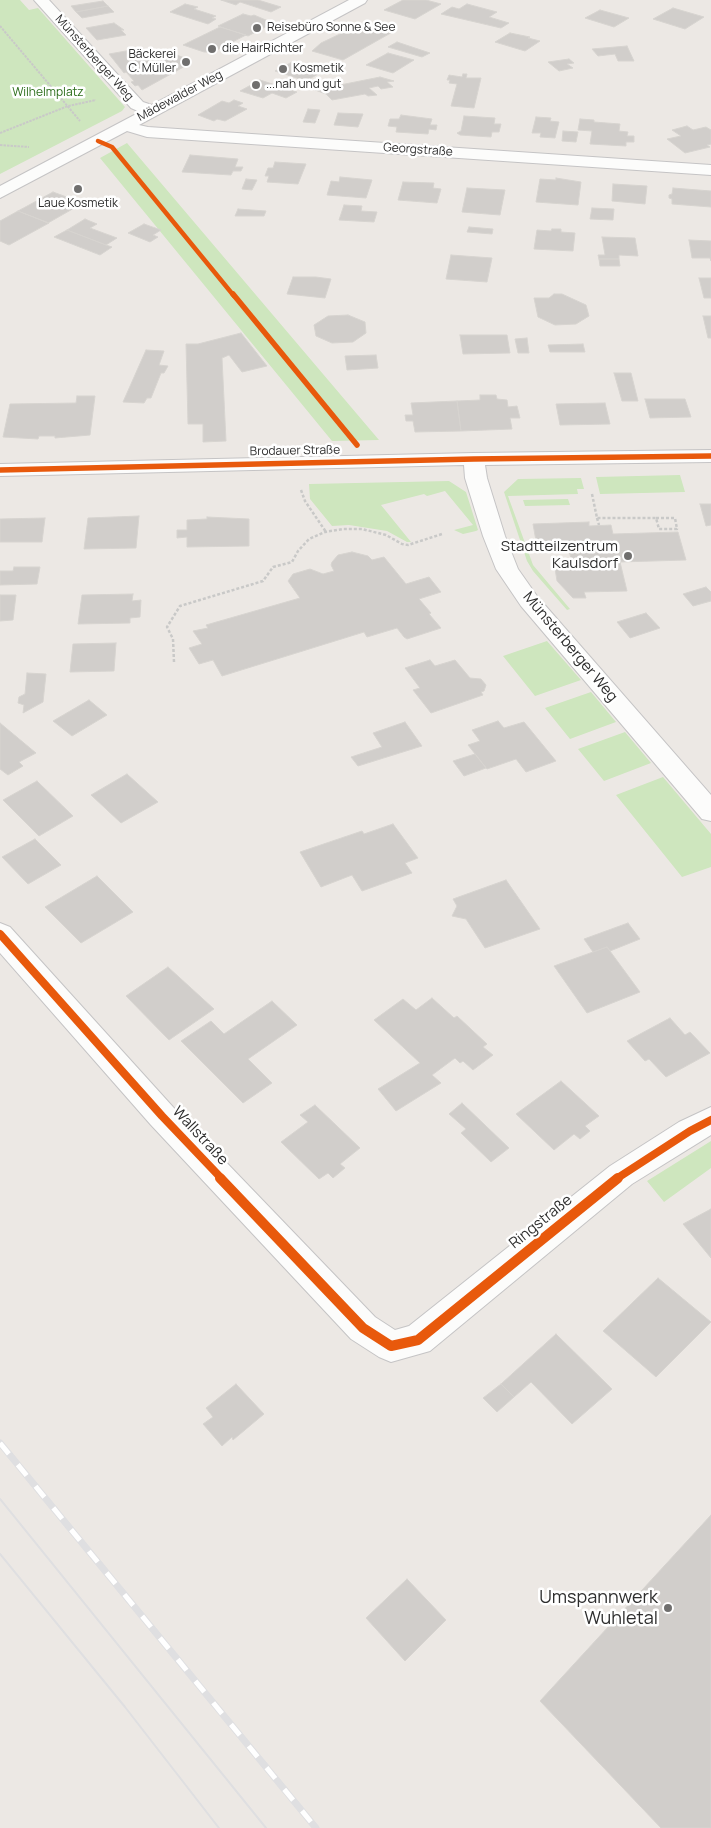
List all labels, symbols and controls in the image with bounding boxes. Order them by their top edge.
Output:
street label: Münsterberger Weg [52,12,136,104]
place label: Reisebüro Sonne & See [267,21,395,35]
marker: Reisebüro Sonne & See [251,22,263,34]
place label: die HairRichter [222,42,303,56]
marker: die HairRichter [206,43,218,55]
place label: Bäckerei C. Müller [128,48,176,76]
marker: Bäckerei C. Müller [180,56,192,68]
place label: Kosmetik [293,62,344,76]
marker: Kosmetik [277,63,289,75]
street label: Mädewalder Weg [135,67,225,125]
place label: ...nah und gut [266,78,341,92]
marker: ...nah und gut [250,79,262,91]
park label: Wilhelmplatz [12,86,84,100]
street label: Georgstraße [383,140,453,160]
marker: Laue Kosmetik [72,183,84,195]
place label: Laue Kosmetik [38,197,118,211]
street label: Brodauer Straße [250,443,340,459]
place label: Stadtteilzentrum Kaulsdorf [501,538,618,573]
marker: Stadtteilzentrum Kaulsdorf [622,550,634,562]
street label: Münsterberger Weg [519,588,621,706]
street label: Wallstraße [168,1103,232,1169]
street label: Ringstraße [506,1191,576,1253]
place label: Umspannwerk Wuhletal [539,1587,658,1630]
marker: Umspannwerk Wuhletal [662,1602,674,1614]

